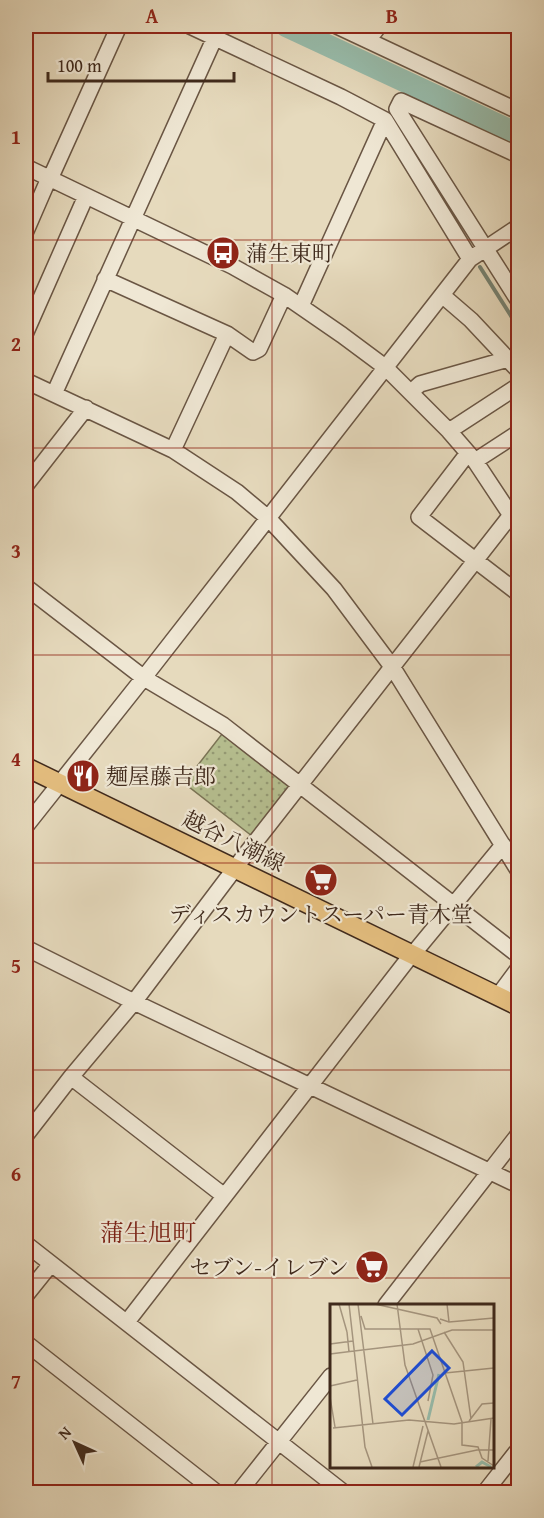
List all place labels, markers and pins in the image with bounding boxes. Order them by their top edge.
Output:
bus stop icon: 蒲生東町 [205,235,241,271]
place label: 蒲生東町 [246,237,334,269]
restaurant icon: 麺屋藤吉郎 [65,758,101,794]
place label: 麺屋藤吉郎 [106,760,216,792]
supermarket icon: ディスカウントスーパー青木堂 [303,862,339,898]
place label: ディスカウントスーパー青木堂 [169,898,473,930]
supermarket icon: セブン-イレブン [354,1249,390,1285]
place label: セブン-イレブン [189,1251,349,1283]

